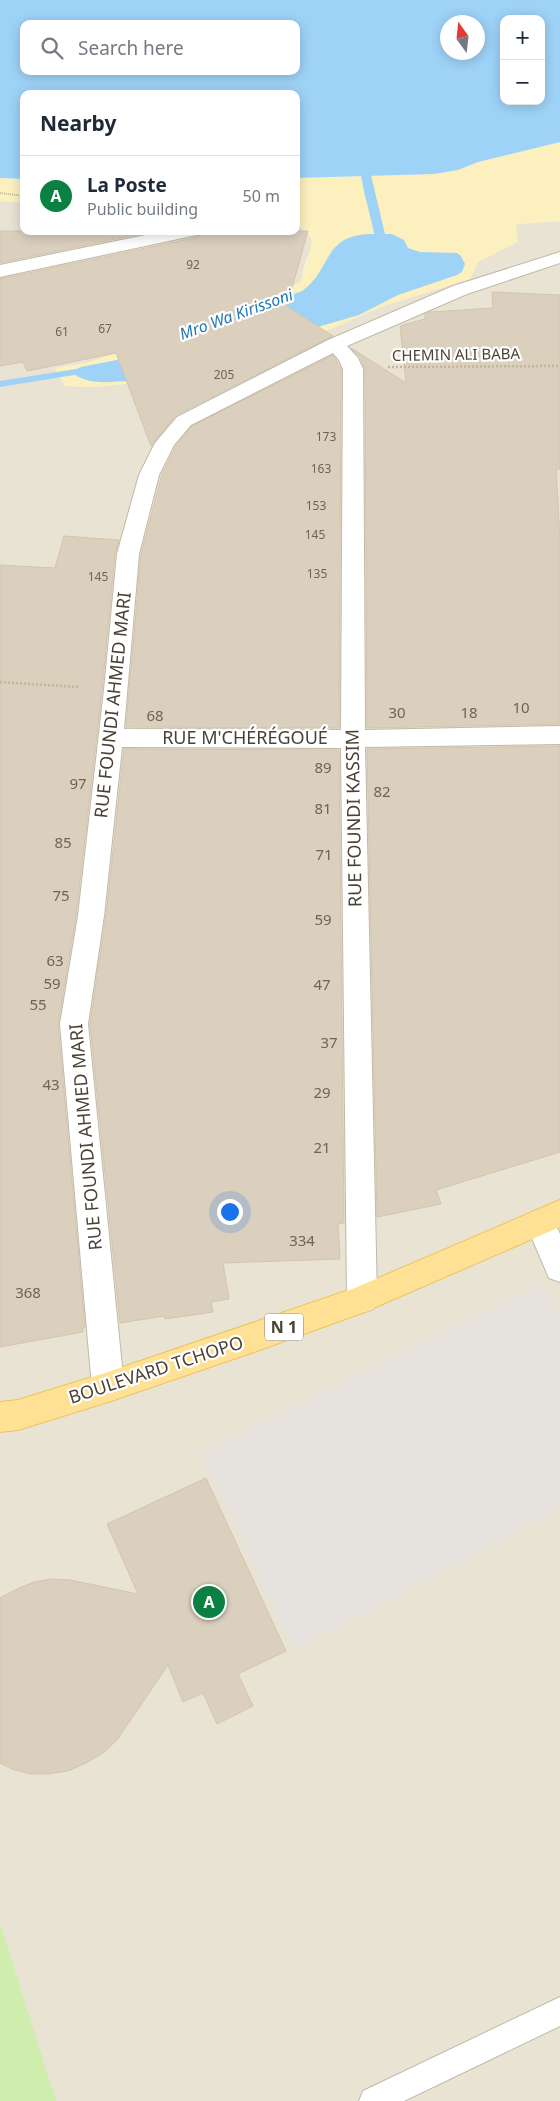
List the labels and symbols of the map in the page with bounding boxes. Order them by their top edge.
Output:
north arrow [440,15,485,60]
house number: 92 [186,256,200,273]
water label: Mro Wa Kirissoni [176,283,297,345]
house number: 67 [98,320,112,337]
house number: 61 [55,323,69,340]
street label: CHEMIN ALI BABA [392,343,521,365]
house number: 205 [214,366,234,383]
house number: 173 [316,428,336,445]
house number: 163 [311,460,331,477]
house number: 153 [306,497,326,514]
house number: 145 [305,526,325,543]
house number: 135 [307,565,327,582]
house number: 145 [88,568,108,585]
street label: RUE FOUNDI AHMED MARI [88,591,136,819]
house number: 10 [512,697,530,717]
house number: 30 [388,702,406,722]
house number: 18 [460,702,478,722]
house number: 68 [146,705,164,725]
street label: RUE M'CHÉRÉGOUÉ [162,725,328,749]
street label: RUE FOUNDI KASSIM [339,729,367,907]
house number: 89 [314,757,332,777]
house number: 97 [69,773,87,793]
house number: 82 [373,781,391,801]
house number: 81 [314,798,332,818]
house number: 85 [54,832,72,852]
house number: 71 [315,844,333,864]
house number: 75 [52,885,70,905]
house number: 59 [314,909,332,929]
house number: 63 [46,950,64,970]
house number: 59 [43,973,61,993]
house number: 47 [313,974,331,994]
house number: 55 [29,994,47,1014]
street label: RUE FOUNDI AHMED MARI [63,1023,107,1251]
house number: 37 [320,1032,338,1052]
house number: 43 [42,1074,60,1094]
house number: 29 [313,1082,331,1102]
house number: 21 [313,1137,331,1157]
your location [217,1199,243,1225]
house number: 334 [289,1230,315,1250]
house number: 368 [15,1282,41,1302]
road number: N 1 [265,1314,303,1340]
street label: BOULEVARD TCHOPO [65,1329,246,1409]
pin: A [193,1583,225,1621]

